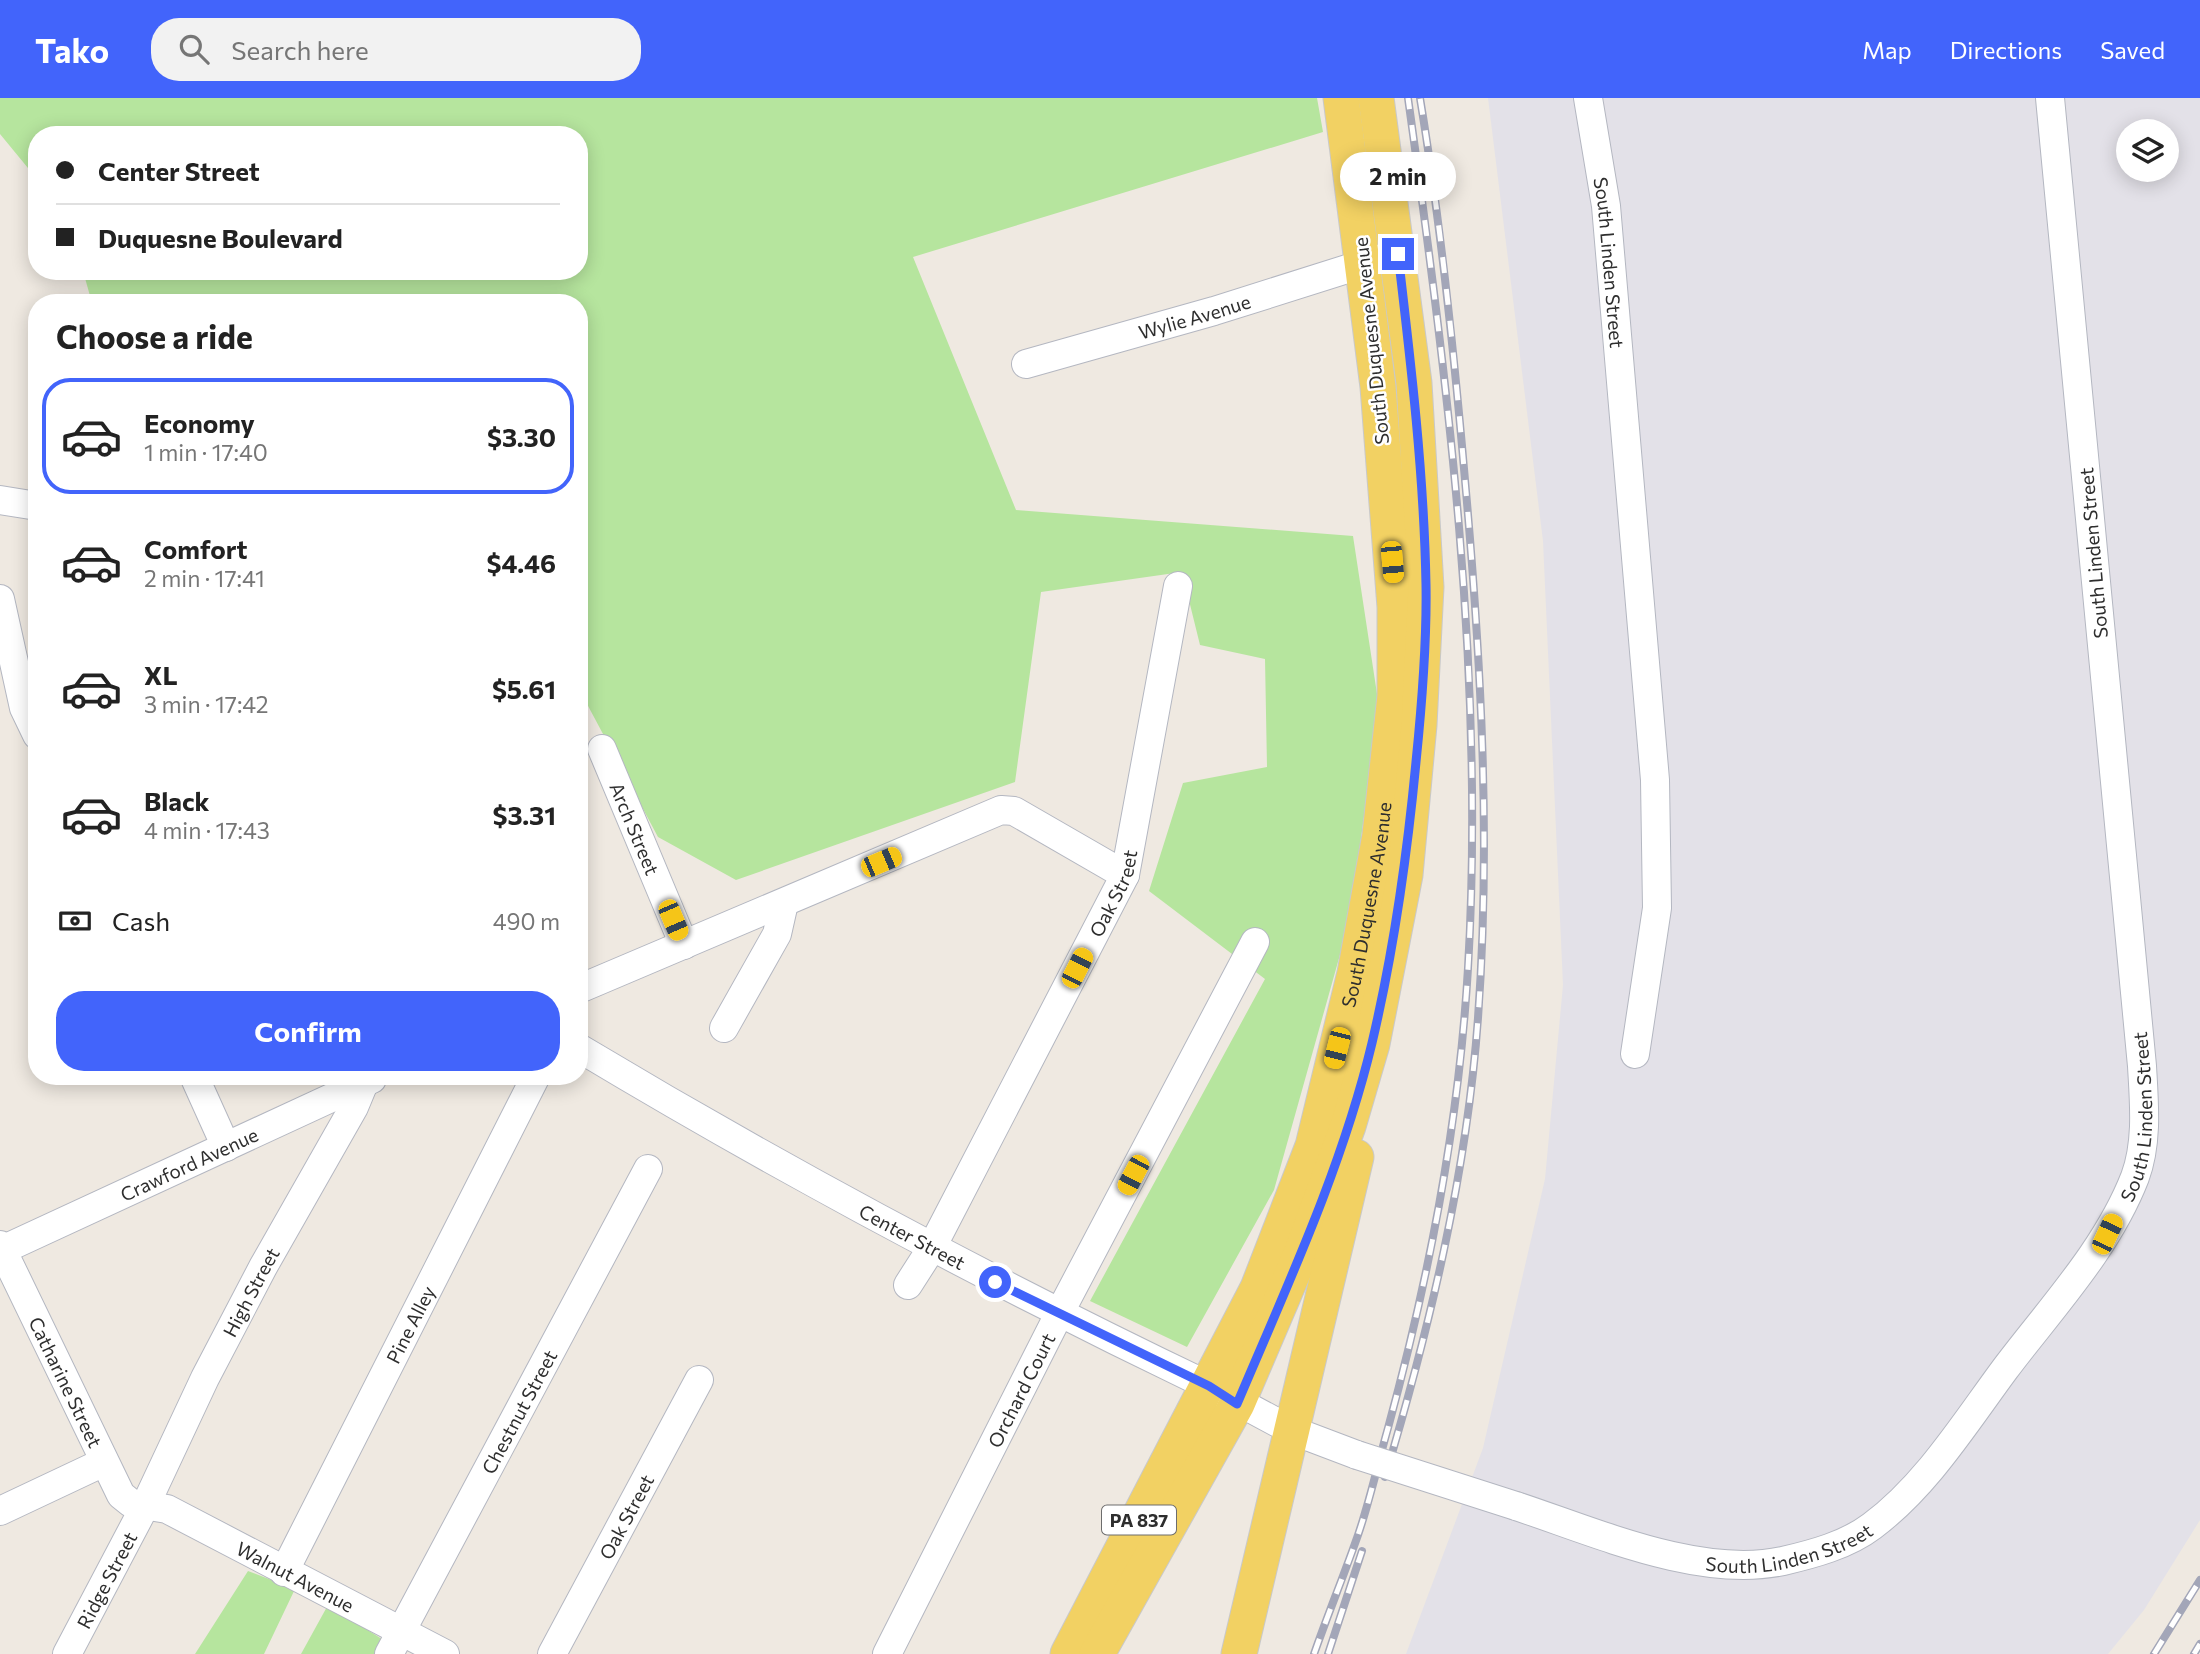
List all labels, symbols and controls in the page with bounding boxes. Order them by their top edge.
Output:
search box [151,18,641,81]
text: Tako [35,29,109,70]
icon: search [175,30,213,68]
text: Search here [231,34,369,65]
text: Map [1862,35,1912,64]
text: Directions [1950,35,2062,64]
text: Saved [2100,35,2165,64]
map controls [2116,119,2179,182]
button: layers [2116,119,2179,182]
callout: 2 min [1340,152,1456,202]
text: Center Street [98,155,260,186]
text: 2 min [1369,162,1427,190]
street label: South Linden Street [1590,175,1630,349]
text: Duquesne Boulevard [98,222,343,253]
street label: South Duquesne Avenue [1349,236,1393,446]
route end [1382,238,1414,270]
street label: Wylie Avenue [1136,289,1253,343]
text: Choose a ride [56,316,253,356]
icon: car [60,405,123,468]
text: Economy [144,407,255,438]
text: $3.30 [487,421,556,452]
text: 1 min · 17:40 [144,438,268,466]
street label: South Linden Street [2074,466,2112,639]
icon: car [60,531,123,594]
text: Comfort [144,533,247,564]
car [1380,540,1405,584]
text: $4.46 [487,547,556,578]
text: 2 min · 17:41 [144,564,265,592]
icon: car [60,657,123,720]
text: XL [144,659,178,690]
text: $5.61 [492,673,556,704]
text: 3 min · 17:42 [144,690,269,718]
street label: Arch Street [606,779,665,878]
icon: car [60,783,123,846]
text: Black [144,785,210,816]
text: $3.31 [492,799,556,830]
street label: South Duquesne Avenue [1336,801,1395,1010]
text: 4 min · 17:43 [144,816,270,844]
car [858,844,905,880]
street label: Oak Street [1084,848,1141,940]
car [656,897,691,943]
icon: cash [56,902,94,940]
text: Cash [112,905,170,936]
text: 490 m [493,907,560,935]
car [1059,945,1096,991]
button: Confirm [56,991,560,1071]
car [1322,1025,1353,1071]
street label: South Linden Street [2115,1031,2156,1205]
street label: Crawford Avenue [116,1122,261,1205]
car [1114,1152,1153,1198]
street label: Center Street [856,1199,970,1274]
car [2089,1211,2126,1257]
street label: High Street [217,1243,283,1340]
route start [979,1266,1011,1298]
street label: Pine Alley [381,1281,439,1367]
street label: Catharine Street [25,1313,108,1451]
street label: Orchard Court [982,1329,1059,1451]
street label: Chestnut Street [476,1345,561,1477]
street label: Oak Street [594,1470,658,1563]
road number: PA 837 [1102,1506,1176,1534]
street label: South Linden Street [1704,1518,1877,1577]
street label: Ridge Street [71,1527,141,1632]
street label: Walnut Avenue [233,1536,358,1616]

